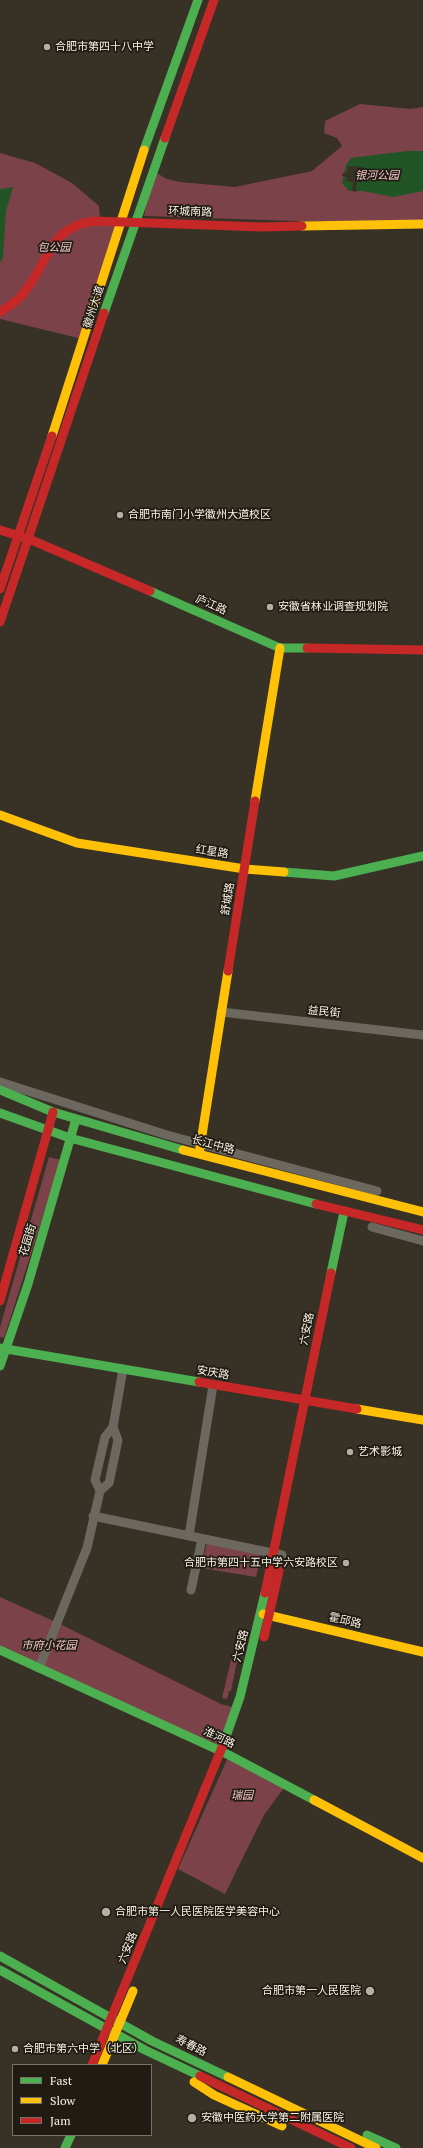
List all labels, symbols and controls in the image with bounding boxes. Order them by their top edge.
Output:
place label: 合肥市第四十八中学 [55,40,154,54]
marker: 合肥市第四十八中学 [42,42,52,52]
park label: 银河公园 [355,169,399,183]
street label: 环城南路 [168,205,212,219]
park label: 包公园 [38,241,70,255]
street label: 徽州大道 [81,284,107,330]
place label: 合肥市南门小学徽州大道校区 [128,508,271,522]
marker: 合肥市南门小学徽州大道校区 [115,510,125,520]
street label: 庐江路 [193,592,229,618]
place label: 安徽省林业调查规划院 [278,600,388,614]
marker: 安徽省林业调查规划院 [265,602,275,612]
street label: 红星路 [195,843,229,861]
street label: 舒城路 [219,882,237,916]
street label: 益民街 [307,1004,341,1020]
street label: 长江中路 [190,1133,236,1157]
street label: 花园街 [17,1222,39,1258]
street label: 六安路 [297,1311,317,1347]
street label: 安庆路 [196,1364,230,1382]
place label: 艺术影城 [358,1445,402,1459]
marker: 艺术影城 [345,1447,355,1457]
place label: 合肥市第四十五中学六安路校区 [184,1556,338,1570]
marker: 合肥市第四十五中学六安路校区 [341,1558,351,1568]
street label: 霍邱路 [327,1611,363,1631]
street label: 六安路 [231,1628,251,1664]
park label: 市府小花园 [22,1639,76,1653]
street label: 淮河路 [201,1725,237,1751]
park label: 瑞园 [231,1789,253,1803]
place label: 合肥市第一人民医院医学美容中心 [115,1905,280,1919]
marker: 合肥市第一人民医院医学美容中心 [100,1906,112,1918]
street label: 六安路 [116,1930,140,1966]
place label: 合肥市第一人民医院 [262,1984,361,1998]
marker: 合肥市第一人民医院 [364,1985,376,1997]
street label: 寿春路 [173,2033,209,2059]
place label: 合肥市第六中学（北区） [23,2042,144,2056]
marker: 合肥市第六中学（北区） [10,2044,20,2054]
legend [12,2064,152,2136]
text: Fast [50,2073,72,2088]
text: Slow [50,2093,75,2108]
place label: 安徽中医药大学第二附属医院 [201,2111,344,2125]
marker: 安徽中医药大学第二附属医院 [186,2112,198,2124]
text: Jam [50,2113,71,2128]

